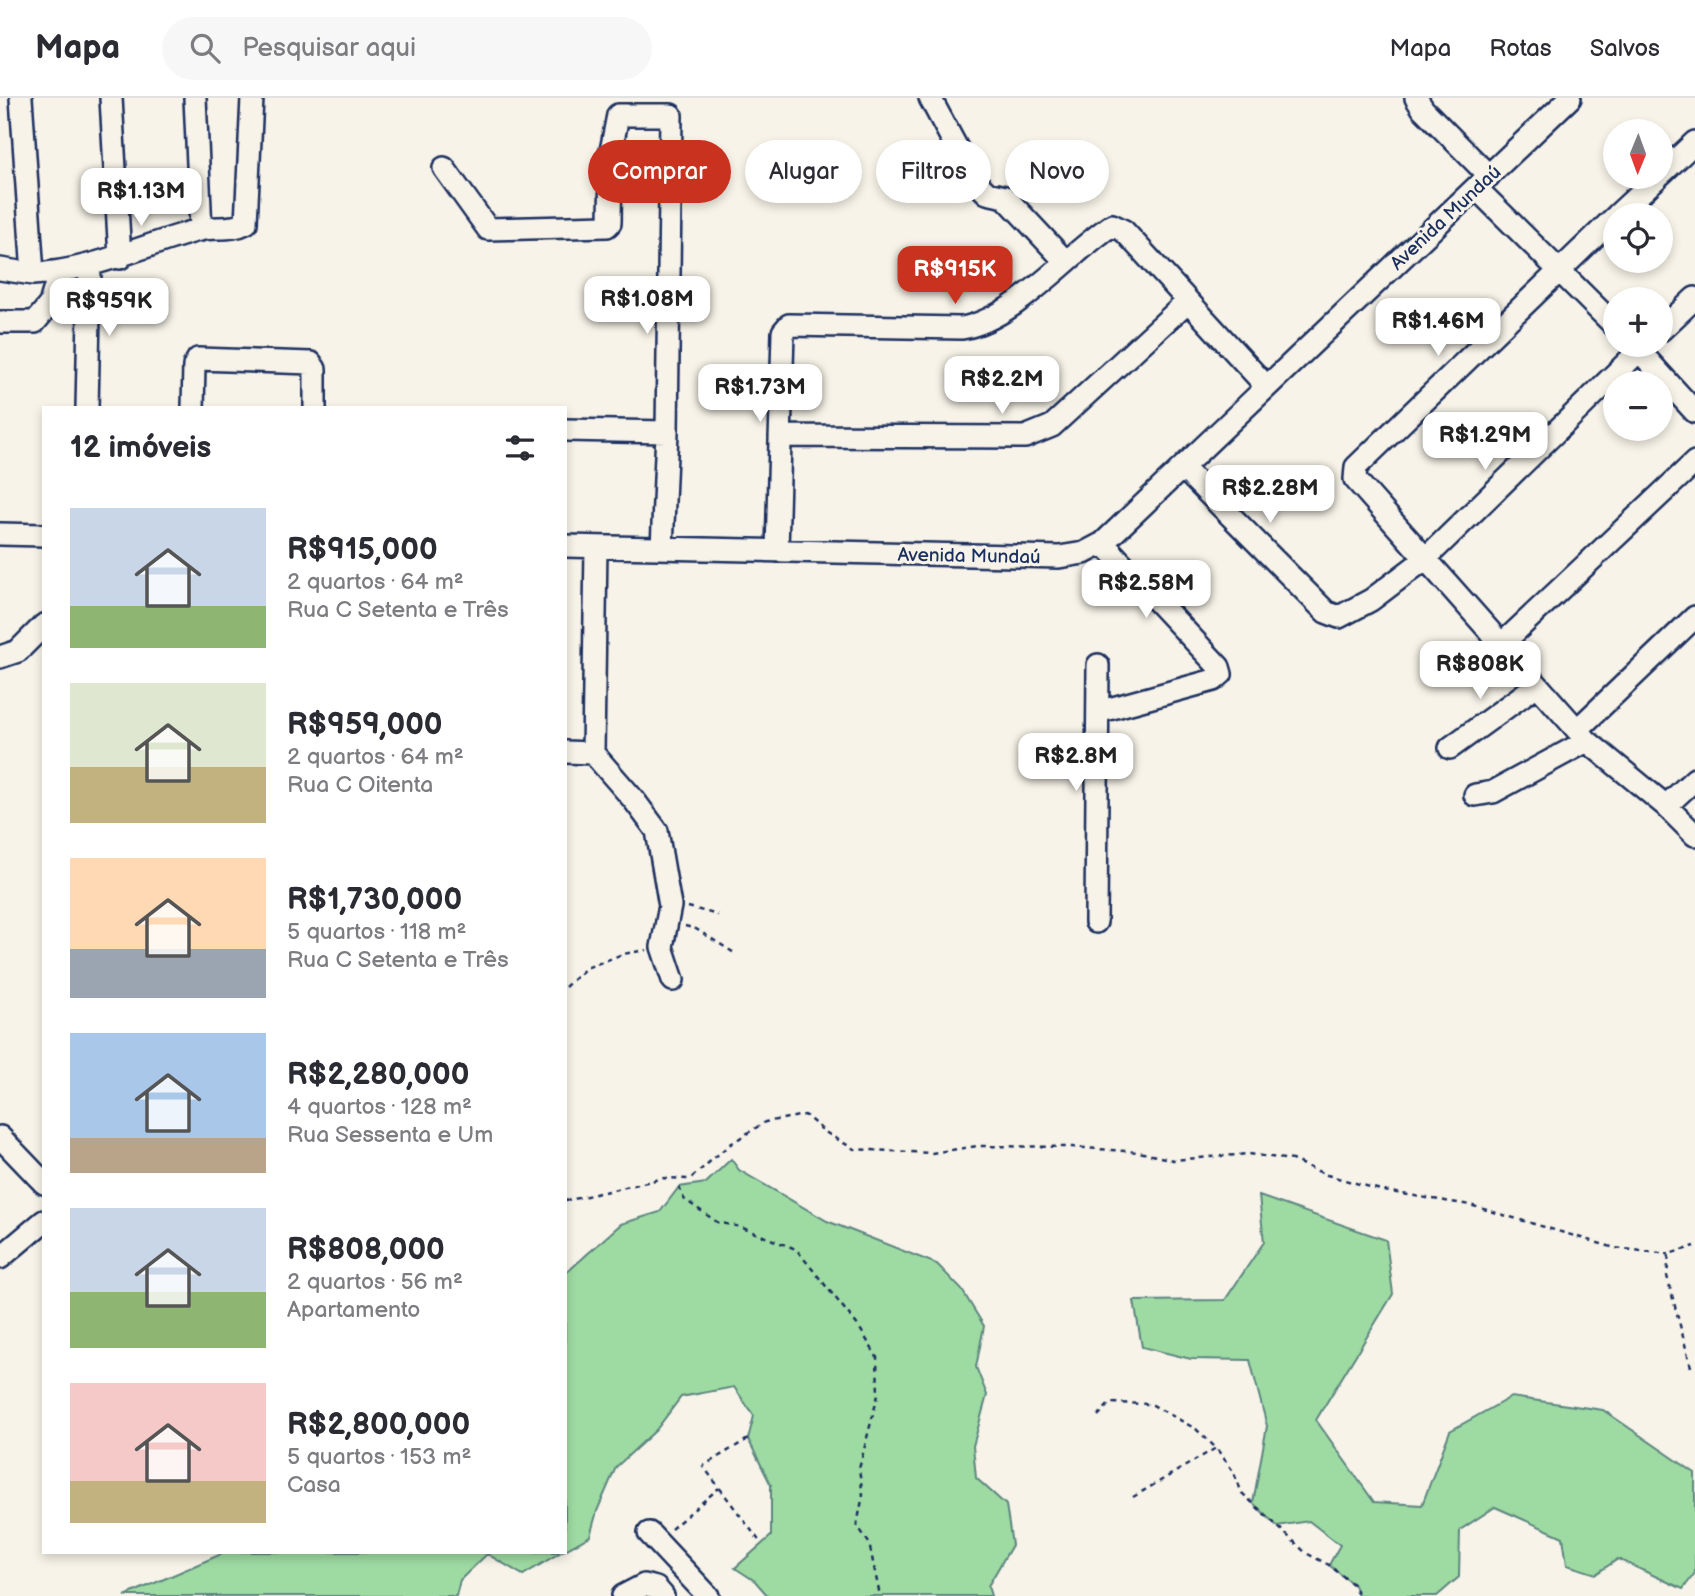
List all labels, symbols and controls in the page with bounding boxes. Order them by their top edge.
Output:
search box [162,17,652,80]
text: Mapa [35,28,120,68]
icon: search [186,29,224,67]
text: Pesquisar aqui [242,33,416,64]
text: Mapa [1389,34,1451,63]
text: Rotas [1489,34,1552,63]
text: Salvos [1590,34,1660,63]
north arrow [1603,119,1673,189]
map controls [1603,119,1673,441]
chip: Comprar [588,140,731,203]
chip: Alugar [745,140,862,203]
chip: Filtros [876,140,991,203]
chip: Novo [1005,140,1109,203]
street label: Avenida Mundaú [1386,161,1506,275]
pin: R$1.13M [76,169,206,228]
text: R$1.13M [97,177,185,205]
button: locate [1603,203,1673,273]
pin: R$915K [898,246,1012,306]
text: R$915K [914,255,996,283]
pin: R$1.08M [582,276,712,336]
pin: R$959K [52,278,166,338]
text: R$1.08M [600,285,694,313]
text: R$959K [66,287,152,315]
button: + [1603,287,1673,357]
pin: R$1.46M [1373,299,1503,358]
text: R$1.46M [1392,307,1484,335]
pin: R$2.2M [945,356,1059,416]
pin: R$1.73M [695,364,825,424]
text: R$2.2M [960,365,1044,393]
button: − [1603,371,1673,441]
text: R$1.73M [714,373,806,401]
pin: R$1.29M [1420,412,1550,472]
text: R$1.29M [1439,421,1531,449]
icon: filters [501,429,539,467]
text: 12 imóveis [70,430,211,466]
pin: R$2.28M [1205,466,1335,525]
text: R$2.28M [1221,474,1319,502]
text: R$915,000 [287,532,438,568]
icon: home [126,536,210,620]
street label: Avenida Mundaú [897,544,1041,569]
pin: R$2.58M [1081,560,1211,620]
text: 2 quartos · 64 m² [287,568,464,596]
text: R$2.58M [1098,569,1194,597]
text: Rua C Setenta e Três [287,596,509,624]
pin: R$808K [1423,642,1537,701]
text: R$808K [1436,650,1524,678]
text: R$959,000 [287,707,443,743]
icon: home [126,711,210,795]
pin: R$2.8M [1019,734,1133,793]
text: R$2.8M [1034,742,1118,770]
text: 2 quartos · 64 m² [287,743,464,771]
text: Rua C Oitenta [287,771,433,799]
text: R$1,730,000 [287,882,462,918]
icon: home [126,886,210,970]
text: 5 quartos · 118 m² [287,918,466,946]
text: Rua C Setenta e Três [287,946,509,974]
text: R$2,280,000 [287,1057,469,1093]
icon: home [126,1061,210,1145]
text: 4 quartos · 128 m² [287,1093,472,1121]
text: Rua Sessenta e Um [287,1121,493,1149]
text: R$808,000 [287,1232,445,1268]
icon: home [126,1236,210,1320]
text: 2 quartos · 56 m² [287,1268,463,1296]
text: Apartamento [287,1296,420,1324]
text: R$2,800,000 [287,1407,470,1443]
icon: home [126,1411,210,1495]
text: 5 quartos · 153 m² [287,1443,471,1471]
text: Casa [287,1471,341,1499]

